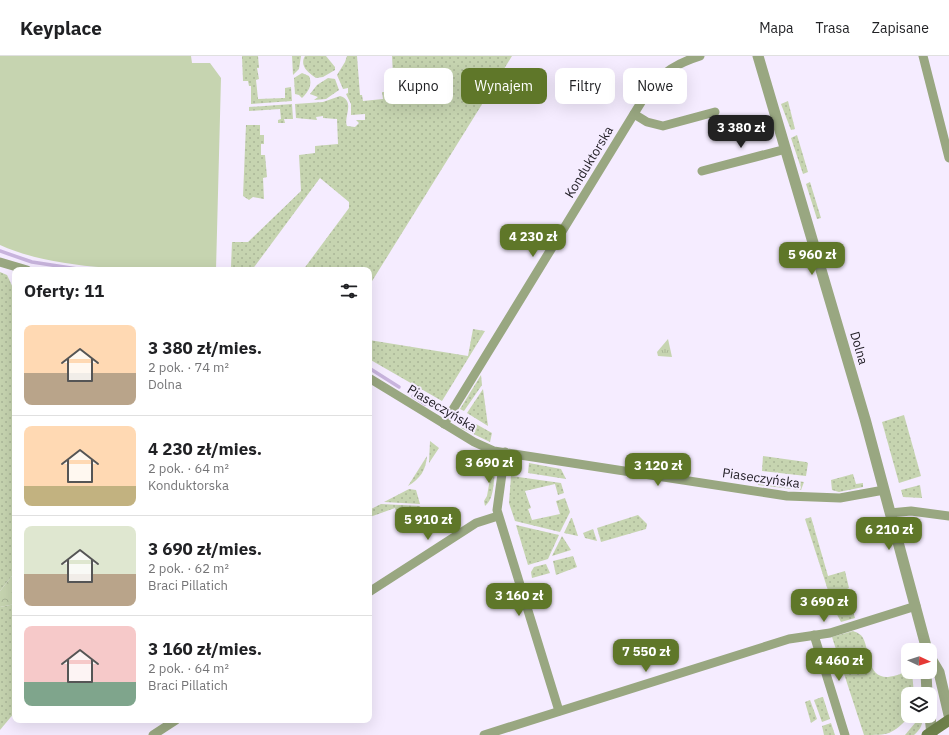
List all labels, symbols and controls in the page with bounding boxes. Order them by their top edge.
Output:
text: Keyplace [20,16,102,40]
text: Mapa [759,19,794,37]
text: Trasa [816,19,850,37]
text: Zapisane [872,19,929,37]
chip: Kupno [384,68,453,104]
chip: Wynajem [461,68,547,104]
chip: Filtry [555,68,615,104]
chip: Nowe [623,68,687,104]
pin: 3 380 zł [700,115,782,149]
text: 3 380 zł [717,119,765,136]
street label: Konduktorska [561,123,617,201]
pin: 4 230 zł [492,224,574,258]
text: 4 230 zł [509,228,557,245]
pin: 5 960 zł [771,242,853,276]
text: 5 960 zł [788,246,836,263]
text: Oferty: 11 [24,280,104,302]
icon: filters [338,280,360,302]
street label: Dolna [846,329,872,367]
text: 3 380 zł/mies. [148,337,262,359]
icon: home [56,341,104,389]
text: 2 pok. · 74 m² [148,359,229,376]
text: Dolna [148,376,182,393]
street label: Piaseczyńska [404,381,480,435]
text: 4 230 zł/mies. [148,438,262,460]
icon: home [56,442,104,490]
pin: 3 690 zł [448,450,530,484]
pin: 3 120 zł [617,453,699,487]
text: 3 690 zł [465,454,513,471]
text: 3 120 zł [634,457,682,474]
text: 2 pok. · 64 m² [148,460,229,477]
street label: Piaseczyńska [721,464,801,492]
text: Konduktorska [148,477,229,494]
pin: 5 910 zł [387,507,469,541]
text: 5 910 zł [404,511,452,528]
pin: 6 210 zł [848,517,930,551]
text: 6 210 zł [865,521,913,538]
text: 3 690 zł/mies. [148,538,262,560]
icon: home [56,542,104,590]
text: 2 pok. · 62 m² [148,560,229,577]
text: Braci Pillatich [148,577,228,594]
pin: 3 160 zł [478,583,560,617]
text: 3 160 zł [495,587,543,604]
pin: 3 690 zł [783,589,865,623]
text: 3 690 zł [800,593,848,610]
text: 3 160 zł/mies. [148,638,262,660]
pin: 7 550 zł [605,639,687,673]
icon: home [56,642,104,690]
text: 7 550 zł [622,643,670,660]
north arrow [901,643,937,679]
map controls [901,643,937,723]
pin: 4 460 zł [798,648,880,682]
text: 4 460 zł [815,652,863,669]
text: 2 pok. · 64 m² [148,660,229,677]
text: Braci Pillatich [148,677,228,694]
button: layers [901,687,937,723]

